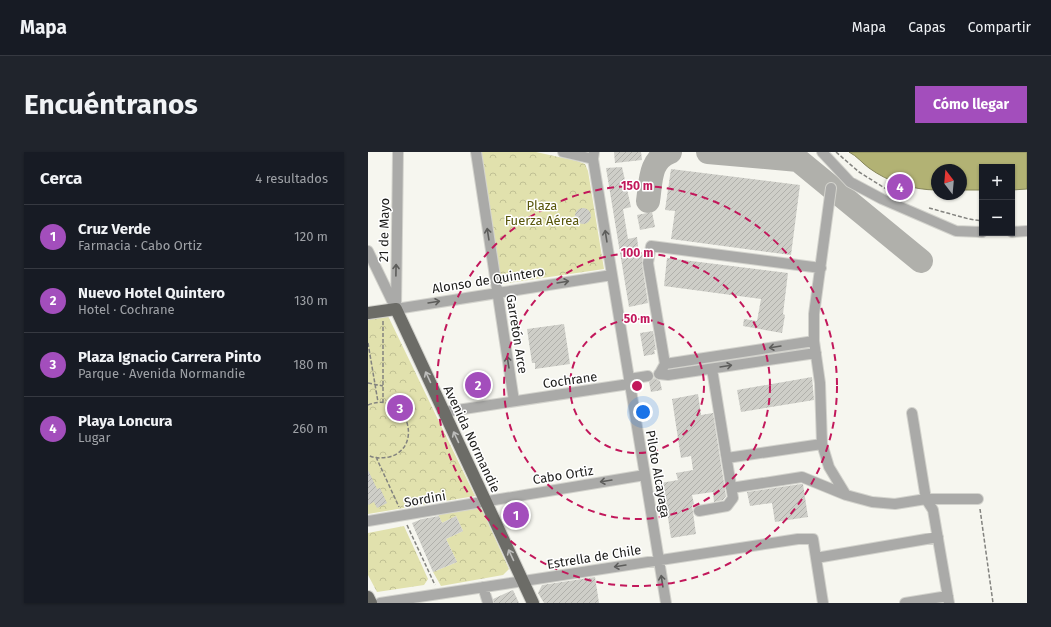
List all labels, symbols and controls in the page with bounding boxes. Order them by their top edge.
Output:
text: Mapa [20,16,67,39]
text: Mapa [852,19,886,36]
text: Capas [908,19,946,36]
text: Compartir [968,19,1031,36]
button: Cómo llegar [915,86,1027,123]
text: Encuéntranos [24,88,198,121]
north arrow [931,164,967,200]
map controls [979,164,1015,236]
button: + [979,164,1015,200]
text: Cerca [40,168,82,189]
text: 4 resultados [255,171,328,186]
pin: 4 [887,172,913,202]
text: 150 m [621,179,653,193]
street label: 21 de Mayo [376,198,392,262]
park label: Plaza Fuerza Aérea [505,198,579,228]
button: − [979,200,1015,236]
text: Cruz Verde [78,220,151,238]
one-way arrow [484,228,492,241]
text: 1 [50,229,56,244]
text: 120 m [294,229,328,244]
one-way arrow [601,230,609,243]
text: Farmacia · Cabo Ortiz [78,238,202,253]
text: 100 m [621,246,653,260]
one-way arrow [392,264,400,277]
street label: Alonso de Quintero [431,264,545,296]
one-way arrow [556,278,569,286]
text: Nuevo Hotel Quintero [78,284,225,302]
text: 2 [50,293,56,308]
text: 130 m [294,293,328,308]
street label: Garretón Arce [503,293,531,375]
one-way arrow [427,298,440,306]
text: Hotel · Cochrane [78,302,175,317]
text: 50 m [624,312,650,326]
one-way arrow [769,343,782,351]
text: Plaza Ignacio Carrera Pinto [78,348,261,366]
one-way arrow [504,356,512,369]
text: 3 [50,357,56,372]
text: 180 m [293,357,328,372]
one-way arrow [719,362,732,370]
text: Parque · Avenida Normandie [78,366,245,381]
street label: Cochrane [542,369,598,391]
pin: 2 [465,370,491,400]
one-way arrow [424,371,431,383]
centre of rings [630,379,644,393]
street label: Avenida Normandie [441,383,503,495]
pin: 3 [387,393,413,423]
your location [633,402,653,422]
text: Playa Loncura [78,412,173,430]
text: 4 [49,421,57,436]
text: 260 m [293,421,328,436]
street label: Piloto Alcayaga [643,429,673,519]
text: Lugar [78,430,110,445]
one-way arrow [452,431,459,443]
street label: Cabo Ortiz [532,463,595,487]
one-way arrow [600,478,613,486]
street label: Sordini [403,488,447,510]
pin: 1 [503,500,529,530]
street label: Estrella de Chile [546,542,642,572]
one-way arrow [506,549,514,561]
one-way arrow [614,562,627,570]
one-way arrow [658,575,666,588]

